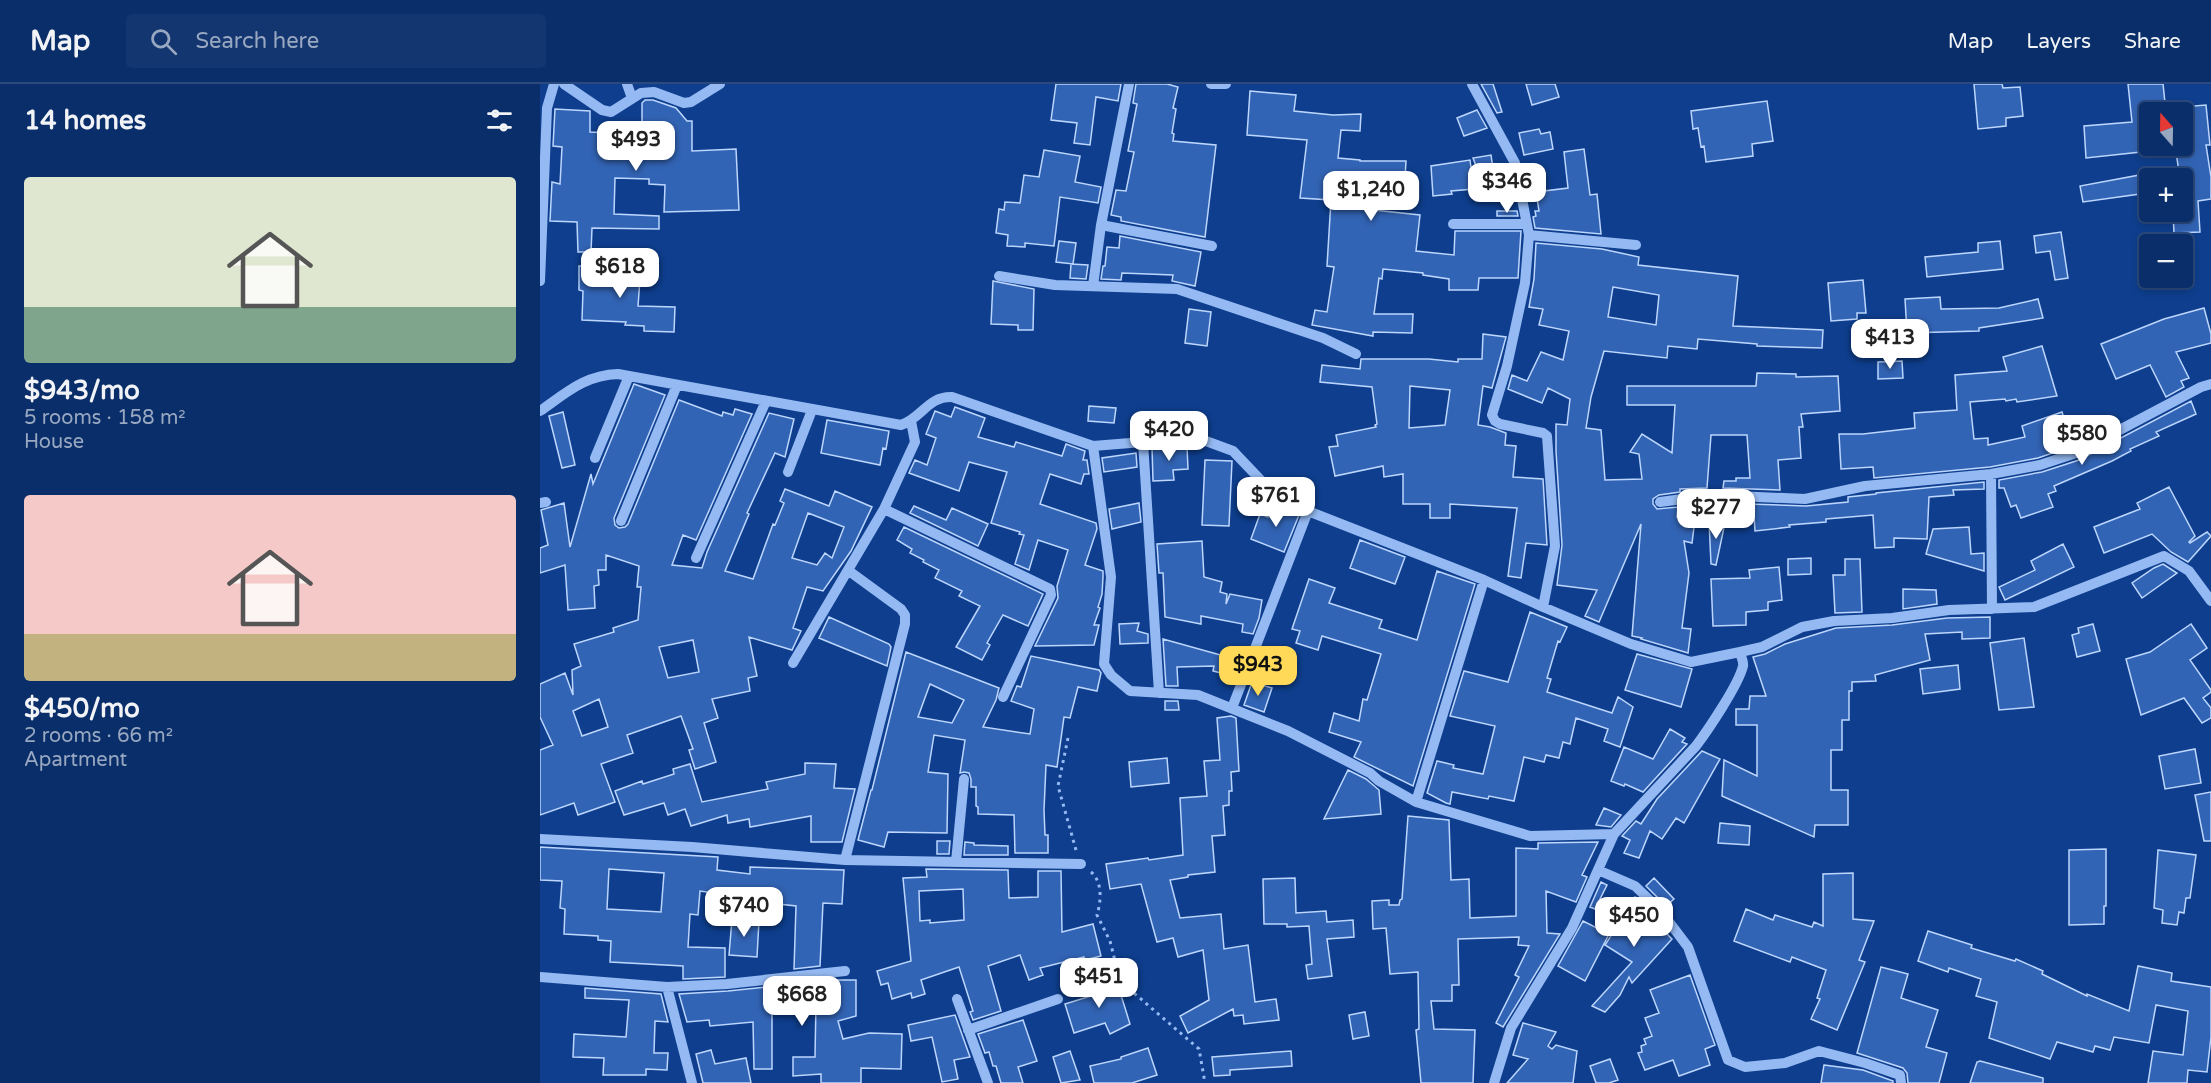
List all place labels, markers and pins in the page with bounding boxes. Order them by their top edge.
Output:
pin: $493 [600,121,672,172]
pin: $346 [1471,163,1543,214]
pin: $1,240 [1322,171,1420,222]
pin: $618 [584,248,656,299]
pin: $413 [1854,319,1926,370]
pin: $420 [1133,411,1205,462]
pin: $580 [2046,415,2118,466]
pin: $761 [1240,477,1312,528]
pin: $277 [1680,489,1752,540]
pin: $943 [1222,646,1294,697]
pin: $740 [708,887,780,938]
pin: $450 [1598,897,1670,948]
pin: $451 [1063,958,1135,1009]
pin: $668 [766,976,838,1027]

